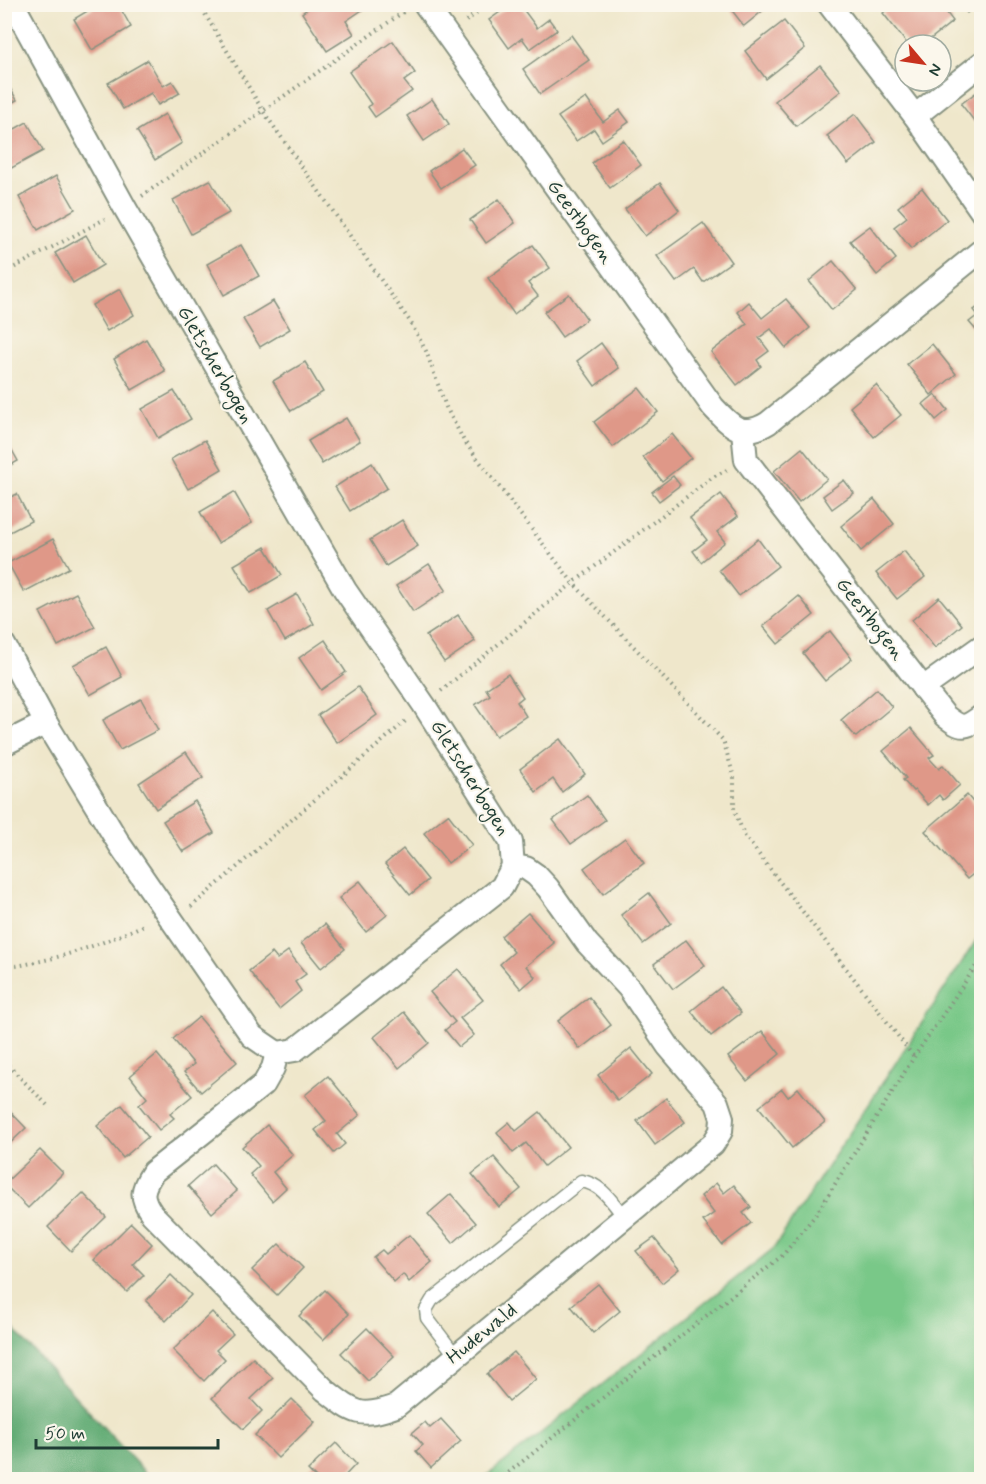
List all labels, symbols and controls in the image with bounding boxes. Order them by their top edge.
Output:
north arrow [893,33,953,93]
text: N [923,60,947,79]
street label: Geestbogen [539,174,620,271]
street label: Gletscherbogen [169,301,260,429]
street label: Geestbogen [828,572,911,668]
street label: Gletscherbogen [423,715,516,842]
street label: Hudewald [441,1297,523,1371]
scale bar [36,1412,218,1450]
text: 50 m [45,1422,85,1446]

